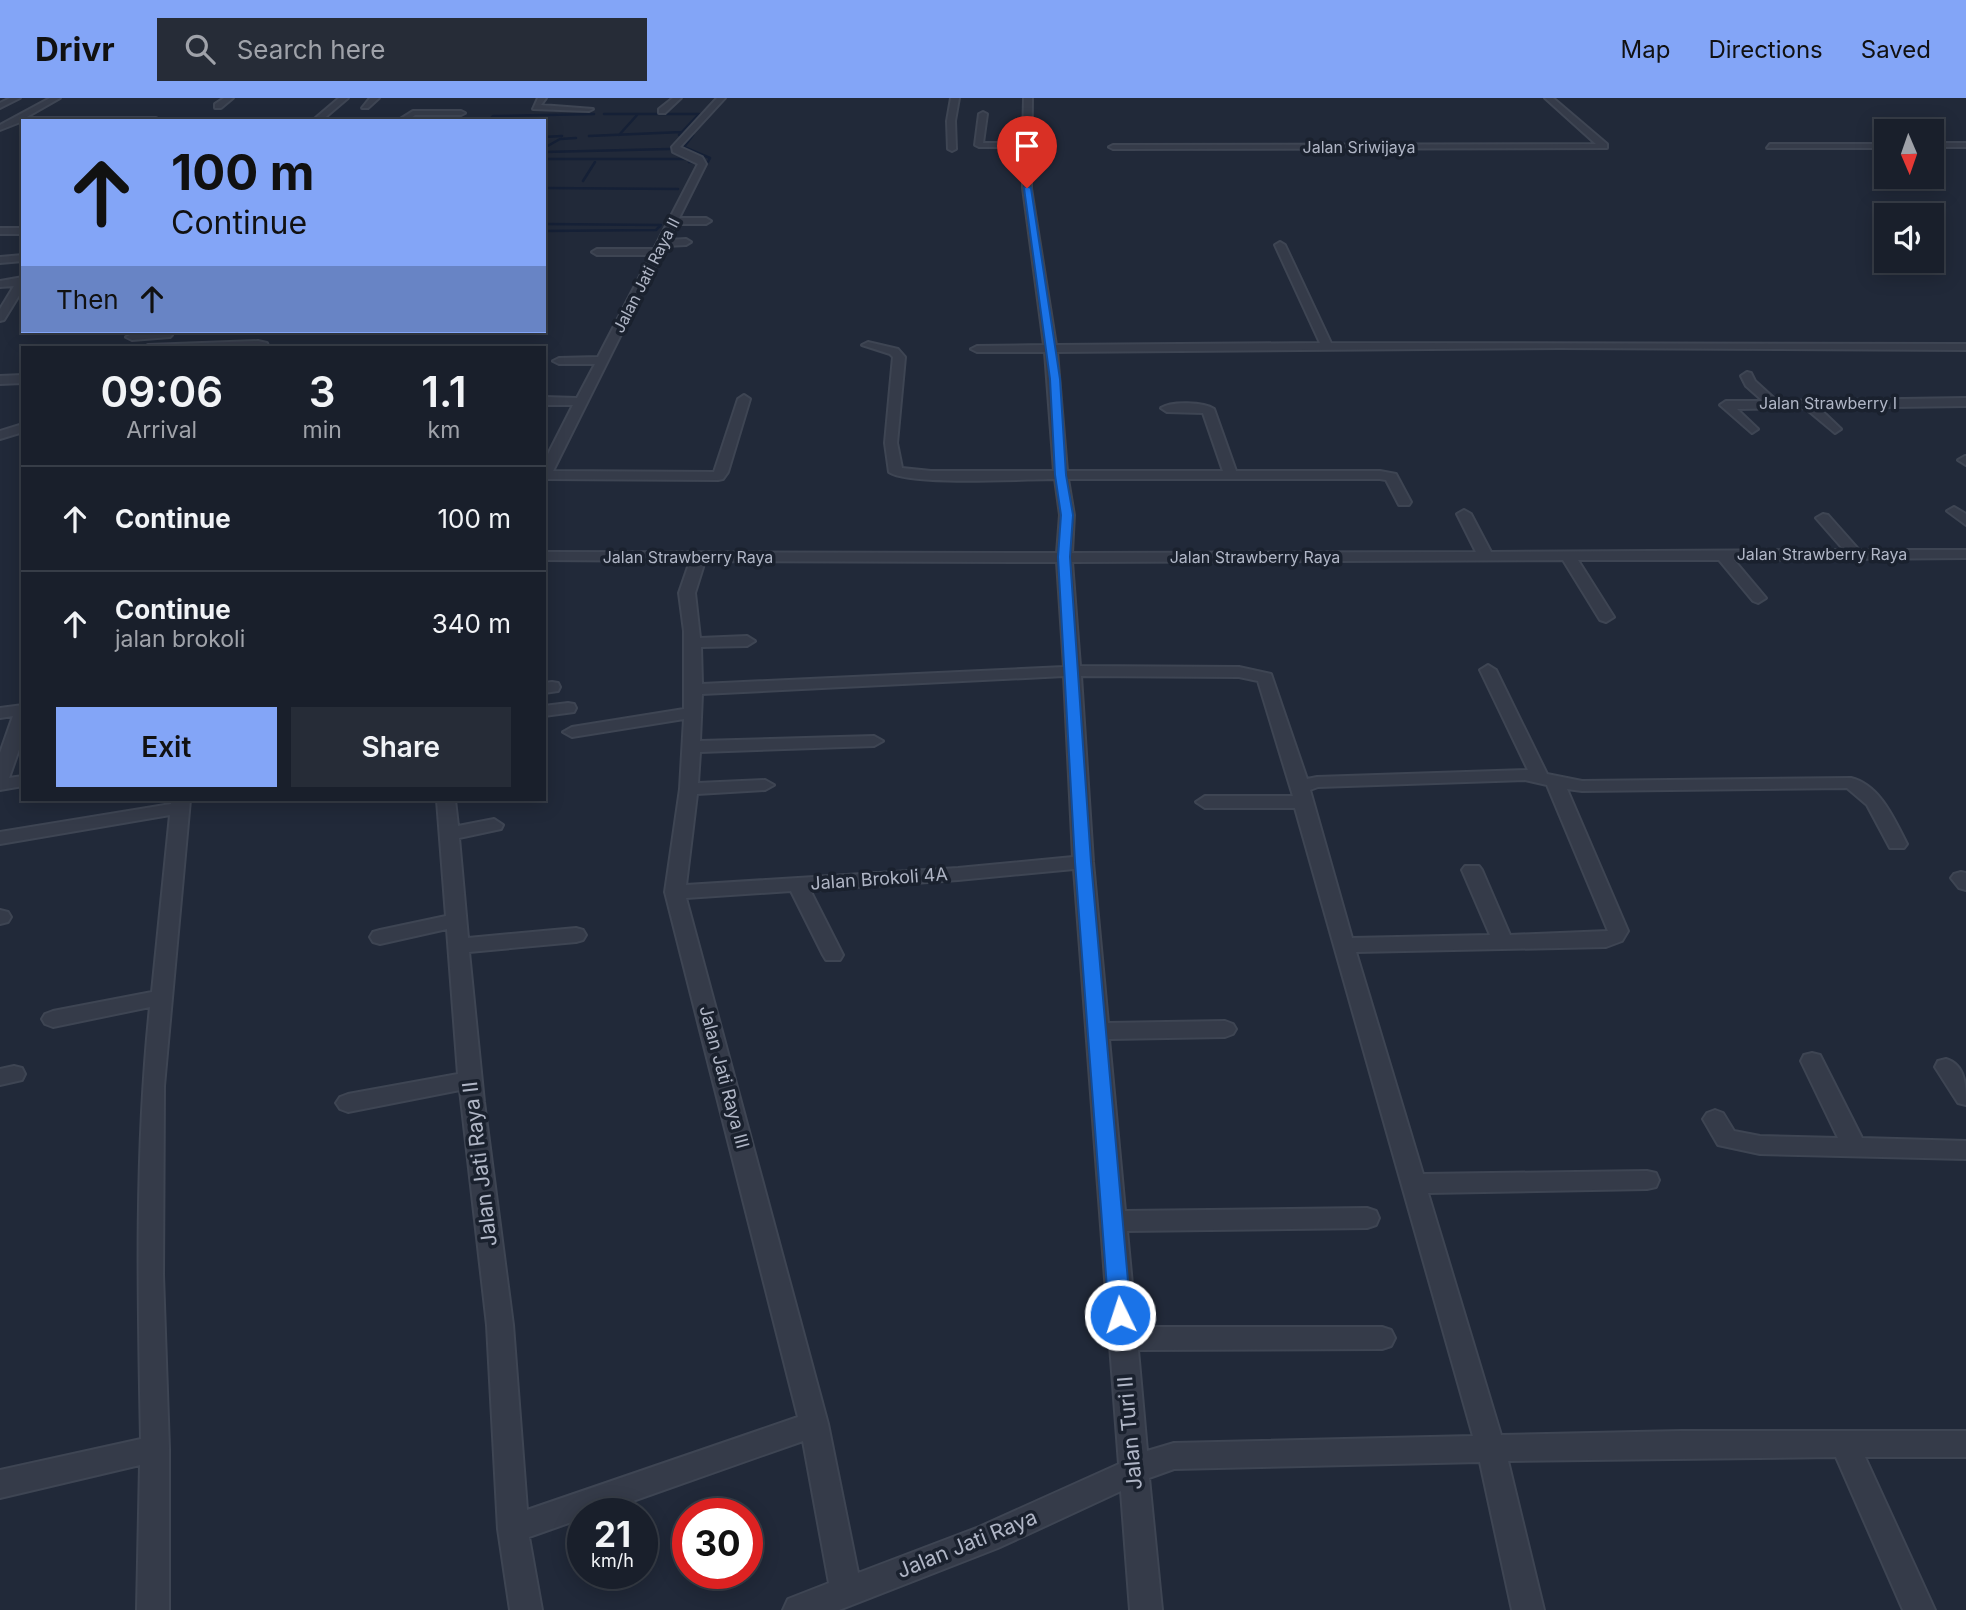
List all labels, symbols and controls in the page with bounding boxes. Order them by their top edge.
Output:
search box [157,18,647,81]
text: Drivr [35,29,115,69]
icon: search [181,30,219,68]
text: Search here [237,34,385,65]
text: Map [1621,35,1670,64]
text: Directions [1708,35,1823,64]
text: Saved [1861,35,1931,64]
pin [997,116,1057,188]
north arrow [1874,119,1944,189]
map controls [1874,119,1944,273]
icon: arrive [1008,127,1046,165]
street label: Jalan Sriwijaya [1303,137,1415,157]
text: 100 m [171,143,315,202]
icon: ahead [56,147,147,238]
text: Continue [171,203,307,242]
button: sound [1874,203,1944,273]
street label: Jalan Jati Raya II [608,214,684,336]
icon: ahead [133,280,171,318]
text: Then [56,284,119,315]
text: 09:06 [100,366,223,417]
text: 3 [309,366,336,417]
text: 1.1 [421,366,467,417]
street label: Jalan Strawberry I [1759,393,1897,413]
text: Arrival [126,416,197,444]
text: min [303,416,342,444]
text: km [428,416,460,444]
icon: ahead [56,500,94,538]
text: Continue [115,503,231,534]
text: 100 m [438,503,511,534]
street label: Jalan Strawberry Raya [1737,544,1907,564]
street label: Jalan Strawberry Raya [603,547,773,567]
street label: Jalan Strawberry Raya [1170,547,1340,567]
text: Continue [115,594,231,625]
icon: ahead [56,605,94,643]
text: 340 m [432,608,511,639]
text: jalan brokoli [115,625,245,653]
button: Exit [56,707,277,787]
button: Share [291,707,511,787]
street label: Jalan Brokoli 4A [810,863,948,894]
street label: Jalan Jati Raya III [695,1003,754,1151]
street label: Jalan Jati Raya II [457,1080,502,1248]
position arrow [1083,1278,1157,1352]
street label: Jalan Turi II [1112,1375,1147,1491]
speed limit sign: 30 [672,1498,763,1589]
street label: Jalan Jati Raya [893,1504,1041,1583]
text: 21 [594,1513,631,1555]
text: km/h [591,1550,634,1571]

